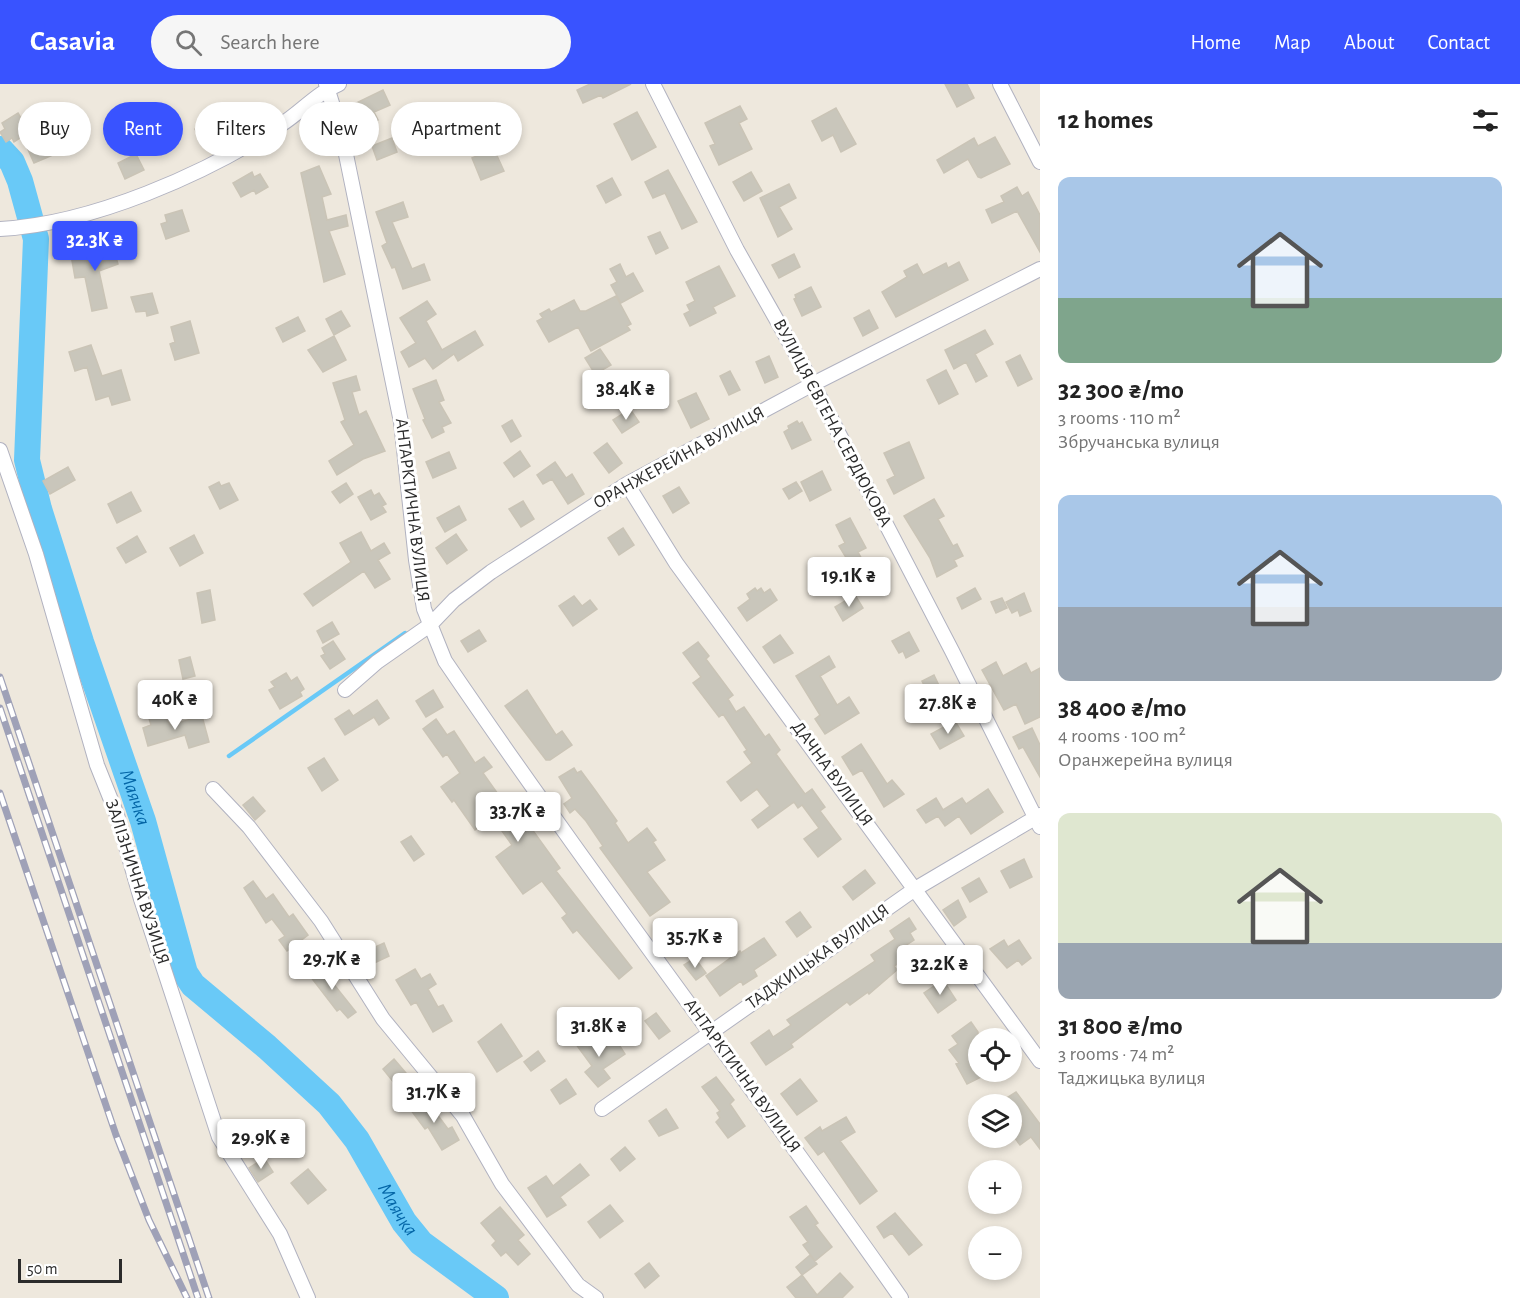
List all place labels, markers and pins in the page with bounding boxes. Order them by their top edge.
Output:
pin: 32.3K ₴ [40,221,150,272]
pin: 38.4K ₴ [571,370,681,421]
pin: 19.1K ₴ [794,557,904,608]
pin: 40K ₴ [133,680,217,731]
pin: 27.8K ₴ [893,684,1003,735]
pin: 33.7K ₴ [463,792,573,843]
pin: 35.7K ₴ [640,918,750,969]
pin: 29.7K ₴ [277,940,387,991]
pin: 32.2K ₴ [885,945,995,996]
pin: 31.8K ₴ [544,1007,654,1058]
pin: 31.7K ₴ [379,1073,489,1124]
pin: 29.9K ₴ [206,1119,316,1170]

